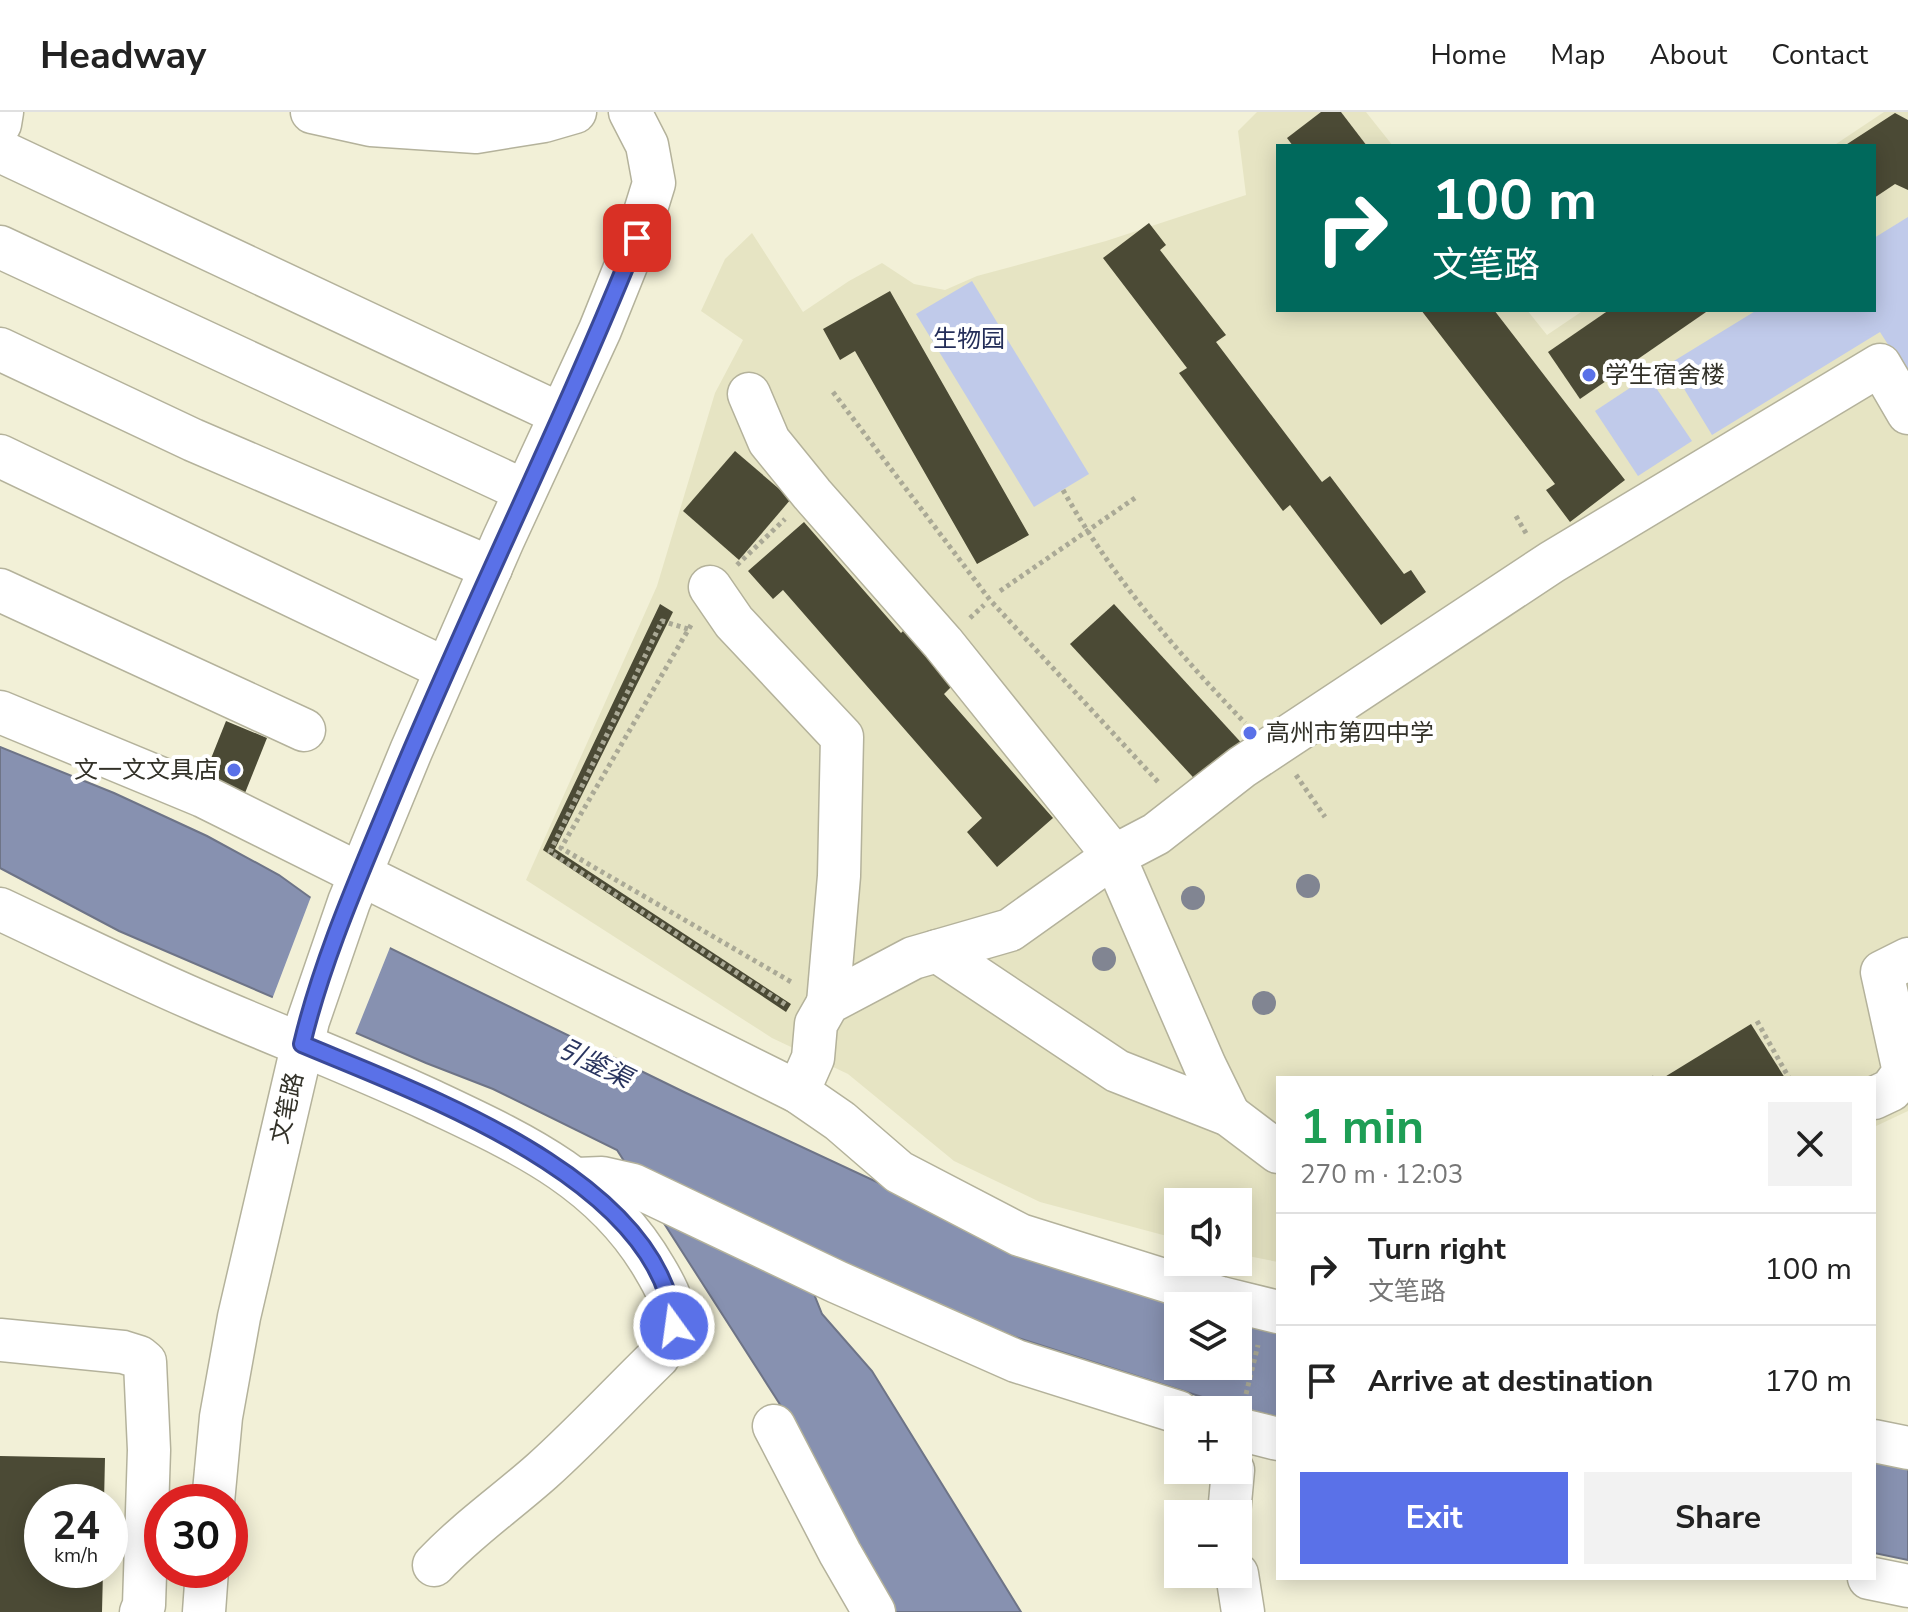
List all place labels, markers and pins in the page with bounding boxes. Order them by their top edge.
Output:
pin [603,204,671,272]
place label: 学生宿舍楼 [1605,359,1725,391]
marker: 学生宿舍楼 [1580,366,1598,384]
place label: 高州市第四中学 [1266,717,1434,749]
marker: 高州市第四中学 [1241,724,1259,742]
place label: 文一文文具店 [74,754,218,786]
marker: 文一文文具店 [225,761,243,779]

